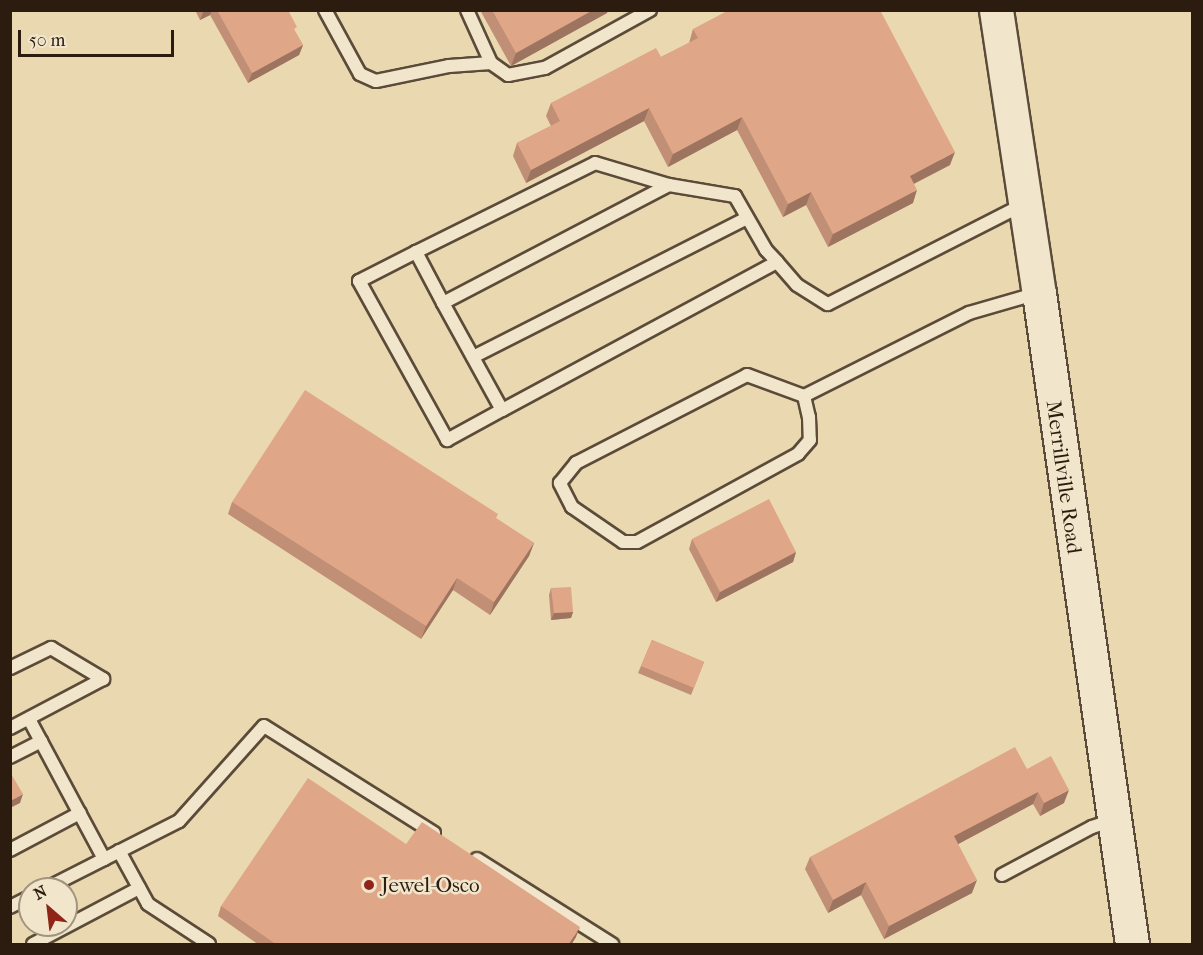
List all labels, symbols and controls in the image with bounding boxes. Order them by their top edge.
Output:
scale bar [21,18,177,56]
text: 50 m [29,30,65,51]
street label: Merrillville Road [1041,399,1087,555]
place label: Jewel-Osco [381,872,480,898]
north arrow [18,877,78,937]
marker: Jewel-Osco [362,878,376,892]
text: N [30,881,50,904]

